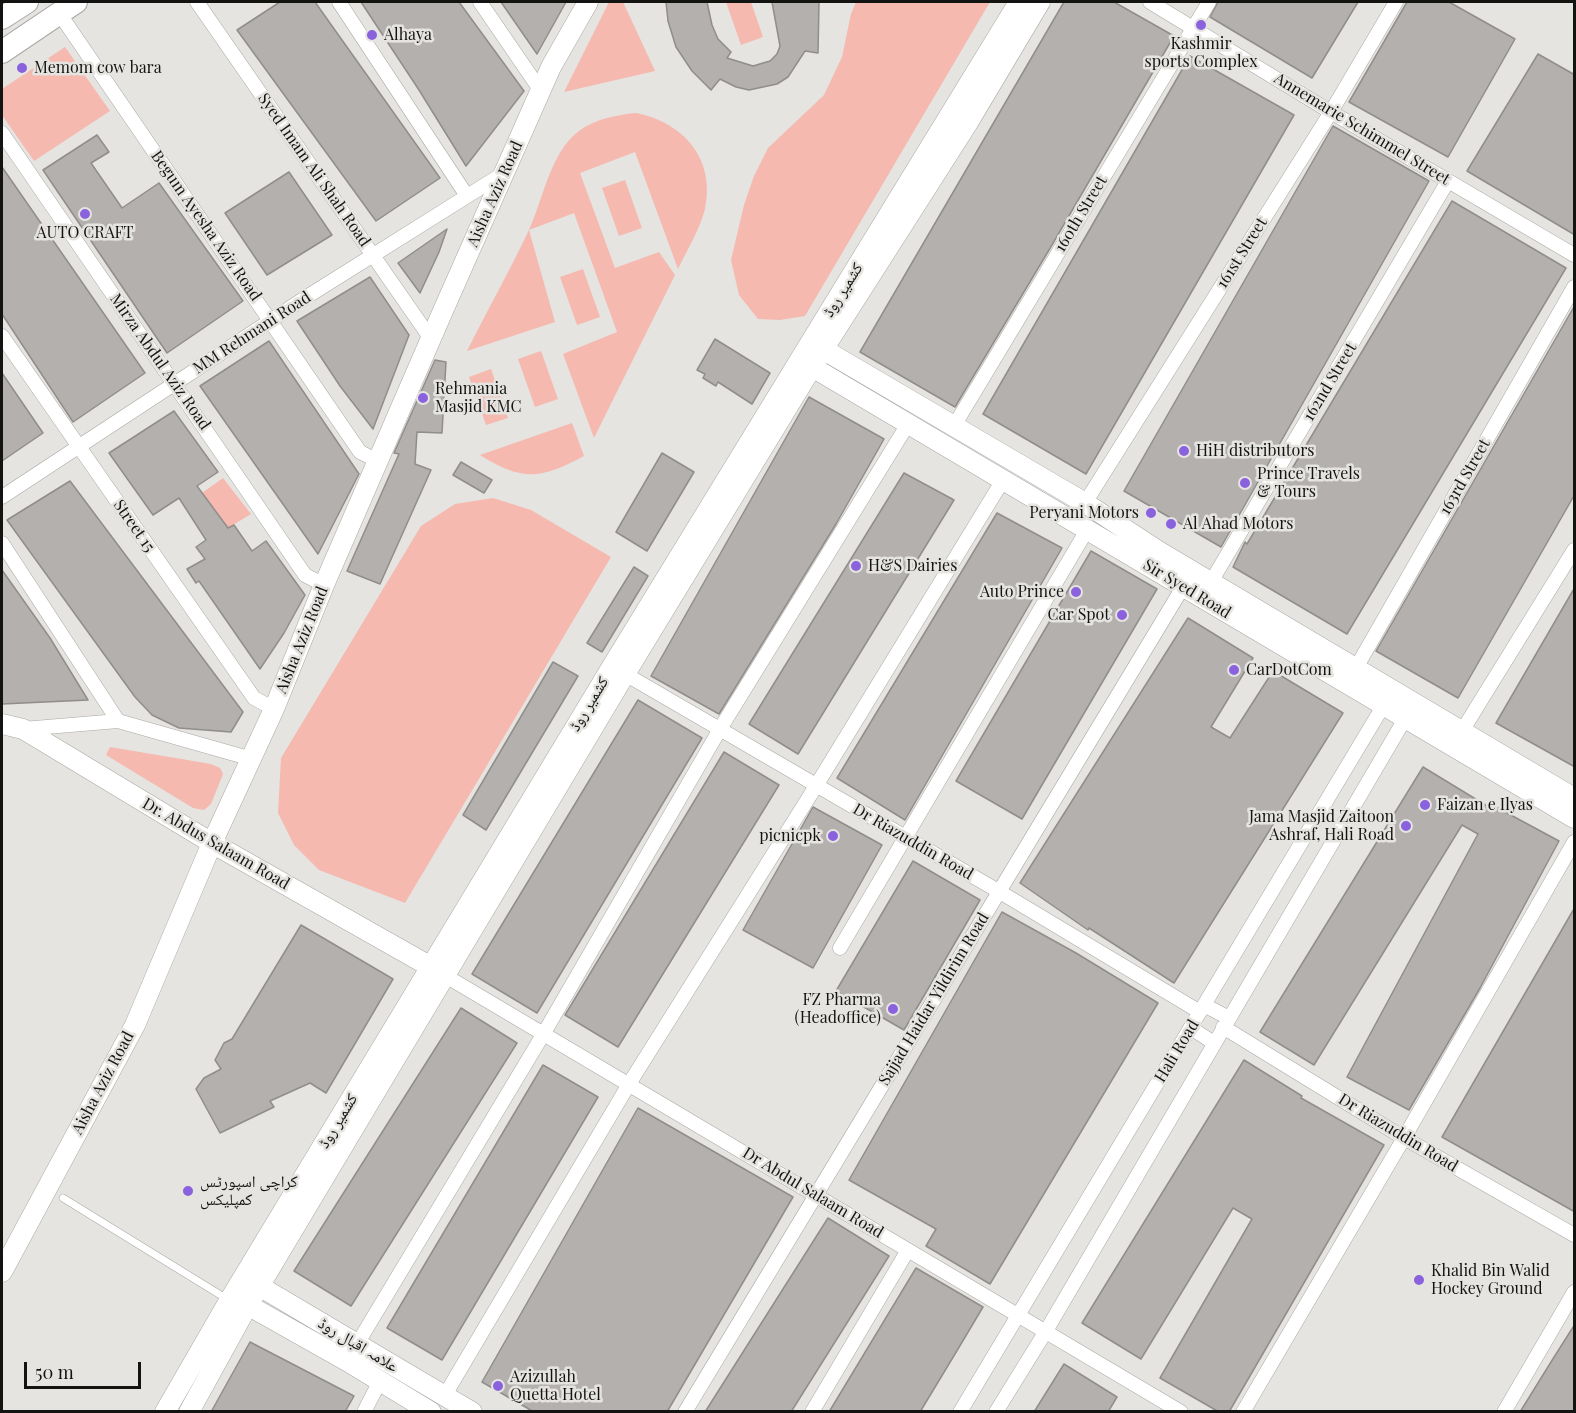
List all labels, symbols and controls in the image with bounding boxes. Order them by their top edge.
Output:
marker: Kashmir sports Complex [1194,18,1208,32]
place label: Alhaya [384,25,432,45]
marker: Alhaya [365,28,379,42]
place label: Kashmir sports Complex [1144,34,1258,72]
place label: Memom cow bara [34,58,162,78]
marker: Memom cow bara [15,61,29,75]
street label: Annemarie Schimmel Street [1271,69,1453,189]
street label: Syed Imam Ali Shah Road [254,90,374,250]
street label: Aisha Aziz Road [463,138,527,250]
street label: Begum Ayesha Aziz Road [147,147,265,305]
street label: 160th Street [1051,172,1111,256]
marker: AUTO CRAFT [78,207,92,221]
street label: 161st Street [1213,214,1271,292]
place label: AUTO CRAFT [37,223,133,243]
street label: کشمیر روڈ [819,259,867,321]
street label: MM Rehmani Road [190,288,314,378]
street label: Mirza Abdul Aziz Road [106,290,214,434]
street label: 162nd Street [1299,339,1361,425]
place label: Rehmania Masjid KMC [435,379,522,417]
marker: Rehmania Masjid KMC [416,391,430,405]
street label: 163rd Street [1436,436,1494,518]
place label: HiH distributors [1196,441,1315,461]
marker: HiH distributors [1177,444,1191,458]
place label: Prince Travels & Tours [1257,464,1360,502]
marker: Prince Travels & Tours [1238,476,1252,490]
street label: Street 15 [109,496,159,556]
place label: Peryani Motors [1029,503,1139,523]
marker: Peryani Motors [1144,506,1158,520]
place label: Al Ahad Motors [1183,514,1293,534]
marker: Al Ahad Motors [1164,517,1178,531]
street label: Sir Syed Road [1140,555,1234,623]
place label: H&S Dairies [868,556,957,576]
marker: H&S Dairies [849,559,863,573]
place label: Auto Prince [980,582,1064,602]
street label: Aisha Aziz Road [272,584,332,696]
marker: Auto Prince [1069,585,1083,599]
place label: Car Spot [1048,605,1110,625]
marker: Car Spot [1115,608,1129,622]
place label: CarDotCom [1246,660,1332,680]
marker: CarDotCom [1227,663,1241,677]
street label: کشمیر روڈ [565,673,613,735]
street label: Dr. Abdus Salaam Road [139,794,293,894]
place label: Faizan e Ilyas [1437,795,1533,815]
marker: Faizan e Ilyas [1418,798,1432,812]
street label: Dr Riazuddin Road [849,800,977,884]
place label: Jama Masjid Zaitoon Ashraf, Hali Road [1249,807,1394,845]
marker: Jama Masjid Zaitoon Ashraf, Hali Road [1399,819,1413,833]
place label: picnicpk [759,826,821,846]
marker: picnicpk [826,829,840,843]
street label: Sajjad Haidar Yildirim Road [875,909,993,1089]
place label: FZ Pharma (Headoffice) [795,990,881,1028]
marker: FZ Pharma (Headoffice) [886,1002,900,1016]
street label: Hali Road [1151,1016,1203,1086]
street label: Aisha Aziz Road [68,1028,138,1138]
street label: کشمیر روڈ [314,1090,362,1152]
street label: Dr Riazuddin Road [1335,1090,1461,1176]
street label: Dr Abdul Salaam Road [739,1143,887,1243]
place label: کراچی اسپورٹس کمپلیکس [200,1172,298,1210]
marker: کراچی اسپورٹس کمپلیکس [181,1184,195,1198]
place label: Khalid Bin Walid Hockey Ground [1431,1261,1550,1299]
marker: Khalid Bin Walid Hockey Ground [1412,1273,1426,1287]
street label: علامہ اقبال روڈ [315,1314,401,1376]
scale bar [27,1350,144,1388]
text: 50 m [35,1360,74,1384]
place label: Azizullah Quetta Hotel [510,1367,601,1405]
marker: Azizullah Quetta Hotel [491,1379,505,1393]

